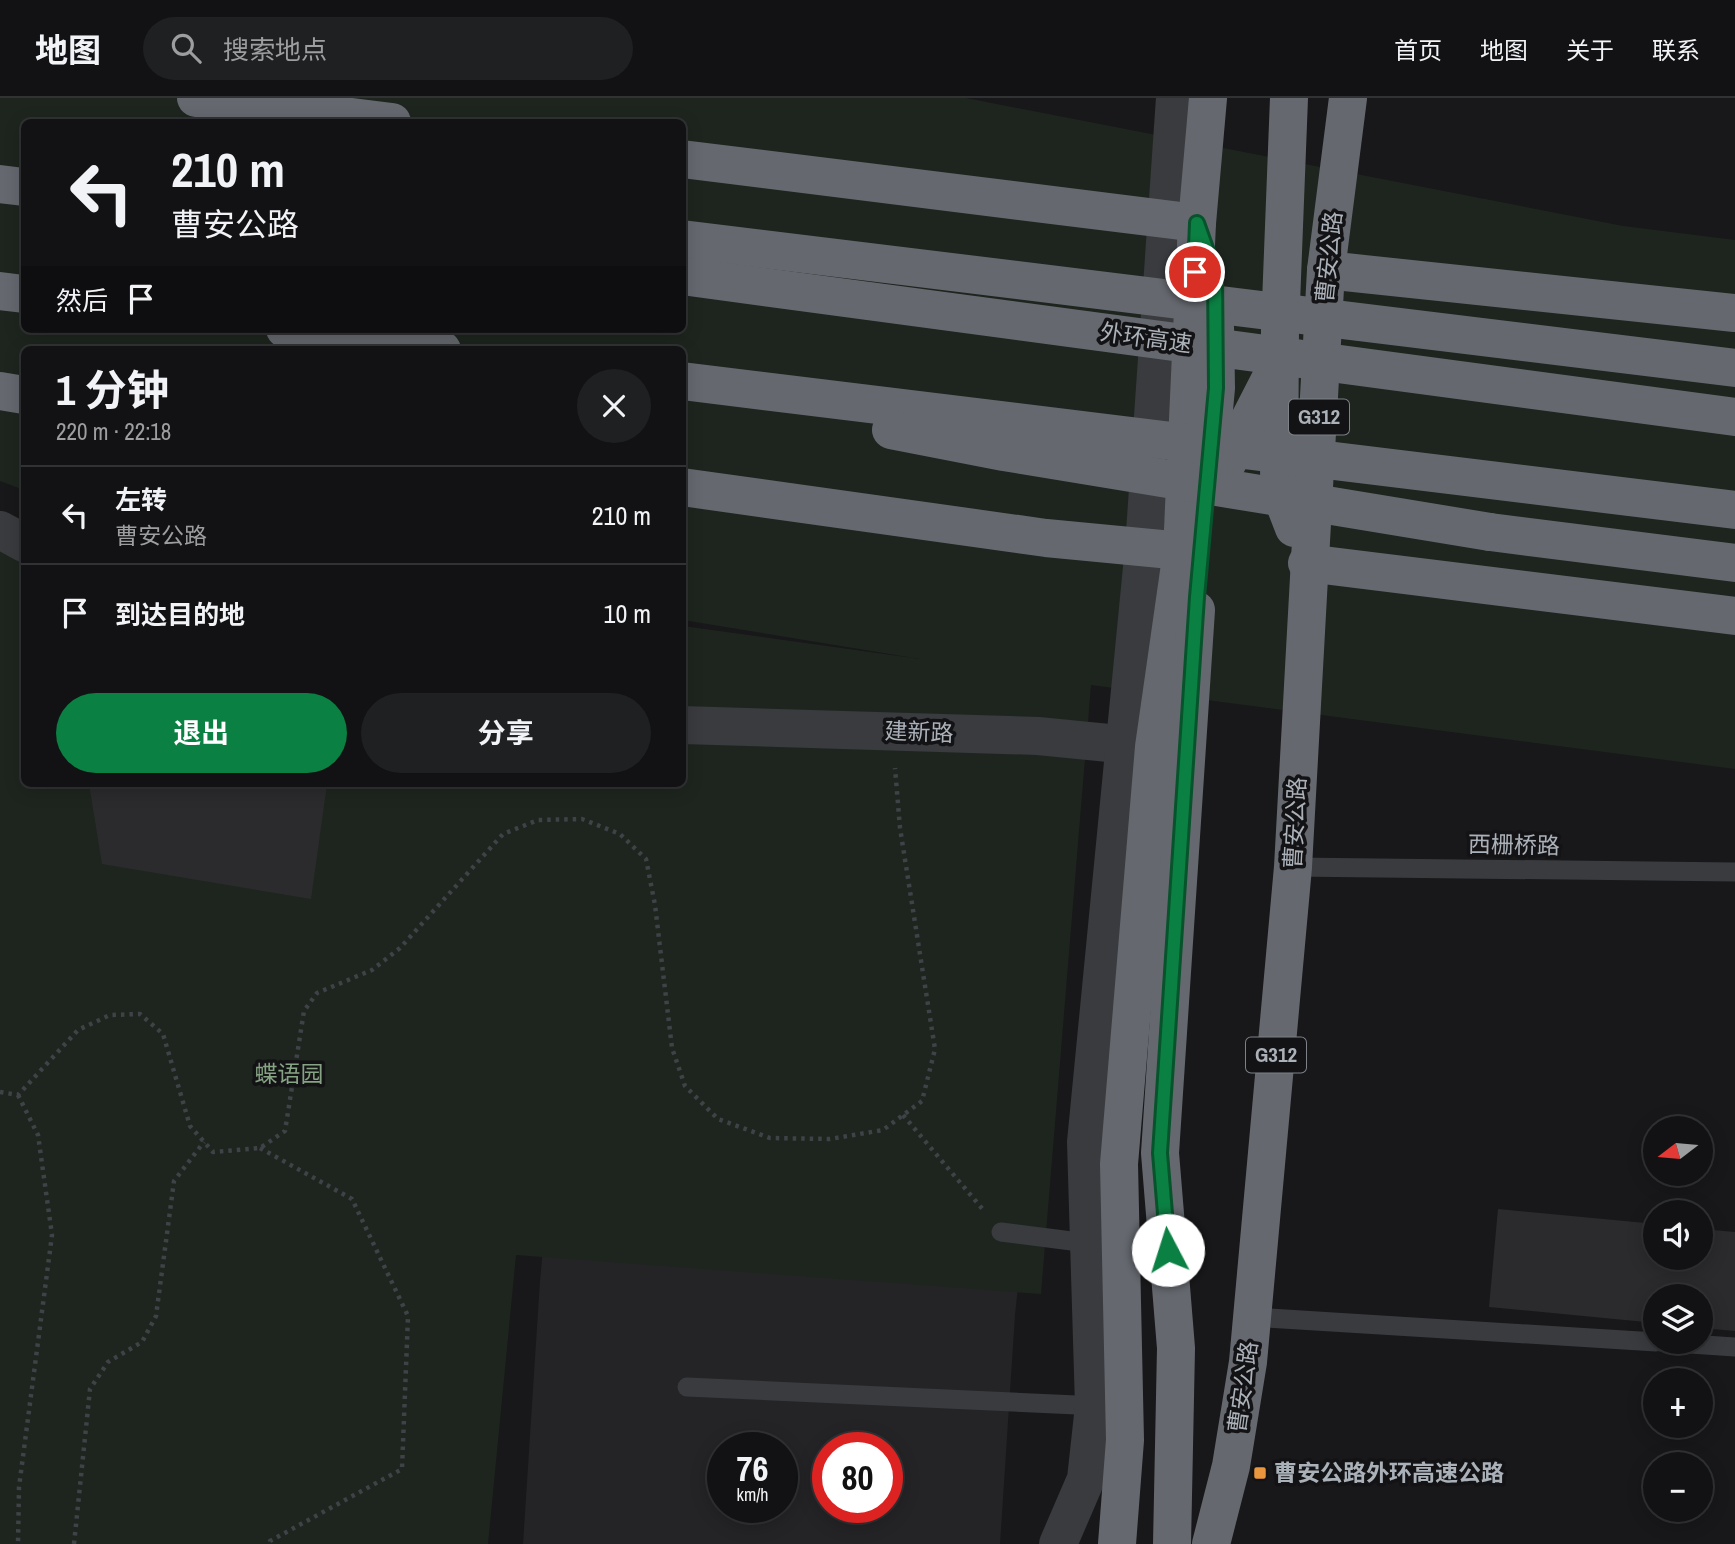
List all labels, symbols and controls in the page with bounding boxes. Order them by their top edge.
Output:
search box [143,17,633,80]
text: 地图 [35,28,101,72]
icon: search [167,29,205,67]
text: 搜索地点 [223,32,327,67]
text: 首页 [1394,34,1442,66]
text: 地图 [1480,34,1528,66]
text: 关于 [1566,34,1614,66]
text: 联系 [1652,34,1700,66]
text: 210 m [171,136,285,202]
icon: left [56,147,147,238]
text: 曹安公路 [171,203,299,246]
street label: 曹安公路 [1308,210,1349,304]
pin [1165,242,1225,302]
icon: arrive [1176,253,1214,291]
icon: arrive [122,280,160,318]
text: 然后 [56,283,108,318]
street label: 外环高速 [1098,316,1194,359]
text: 1 分钟 [56,362,169,418]
button: close [577,369,651,443]
road number: G312 [1289,400,1349,434]
text: 220 m · 22:18 [56,416,171,447]
text: 左转 [115,482,167,517]
icon: left [56,496,94,534]
text: 210 m [592,498,651,533]
text: 曹安公路 [115,520,207,551]
icon: arrive [56,594,94,632]
text: 10 m [604,596,651,631]
text: 到达目的地 [115,597,245,632]
button: 退出 [56,693,347,773]
button: 分享 [361,693,651,773]
street label: 建新路 [884,715,954,748]
street label: 曹安公路 [1277,776,1312,870]
street label: 西栅桥路 [1468,828,1560,861]
road number: G312 [1246,1038,1306,1072]
park label: 蝶语园 [255,1058,324,1089]
north arrow [1643,1116,1713,1186]
map controls [1643,1116,1713,1522]
button: sound [1643,1200,1713,1270]
position arrow [1131,1213,1205,1287]
button: layers [1643,1284,1713,1354]
street label: 曹安公路 [1221,1339,1264,1435]
button: + [1643,1368,1713,1438]
speed limit sign: 80 [812,1432,903,1523]
text: 76 [737,1445,768,1492]
button: − [1643,1452,1713,1522]
place label: 曹安公路外环高速公路 [1274,1457,1504,1488]
marker: 曹安公路外环高速公路 [1252,1465,1268,1481]
text: km/h [737,1482,769,1507]

